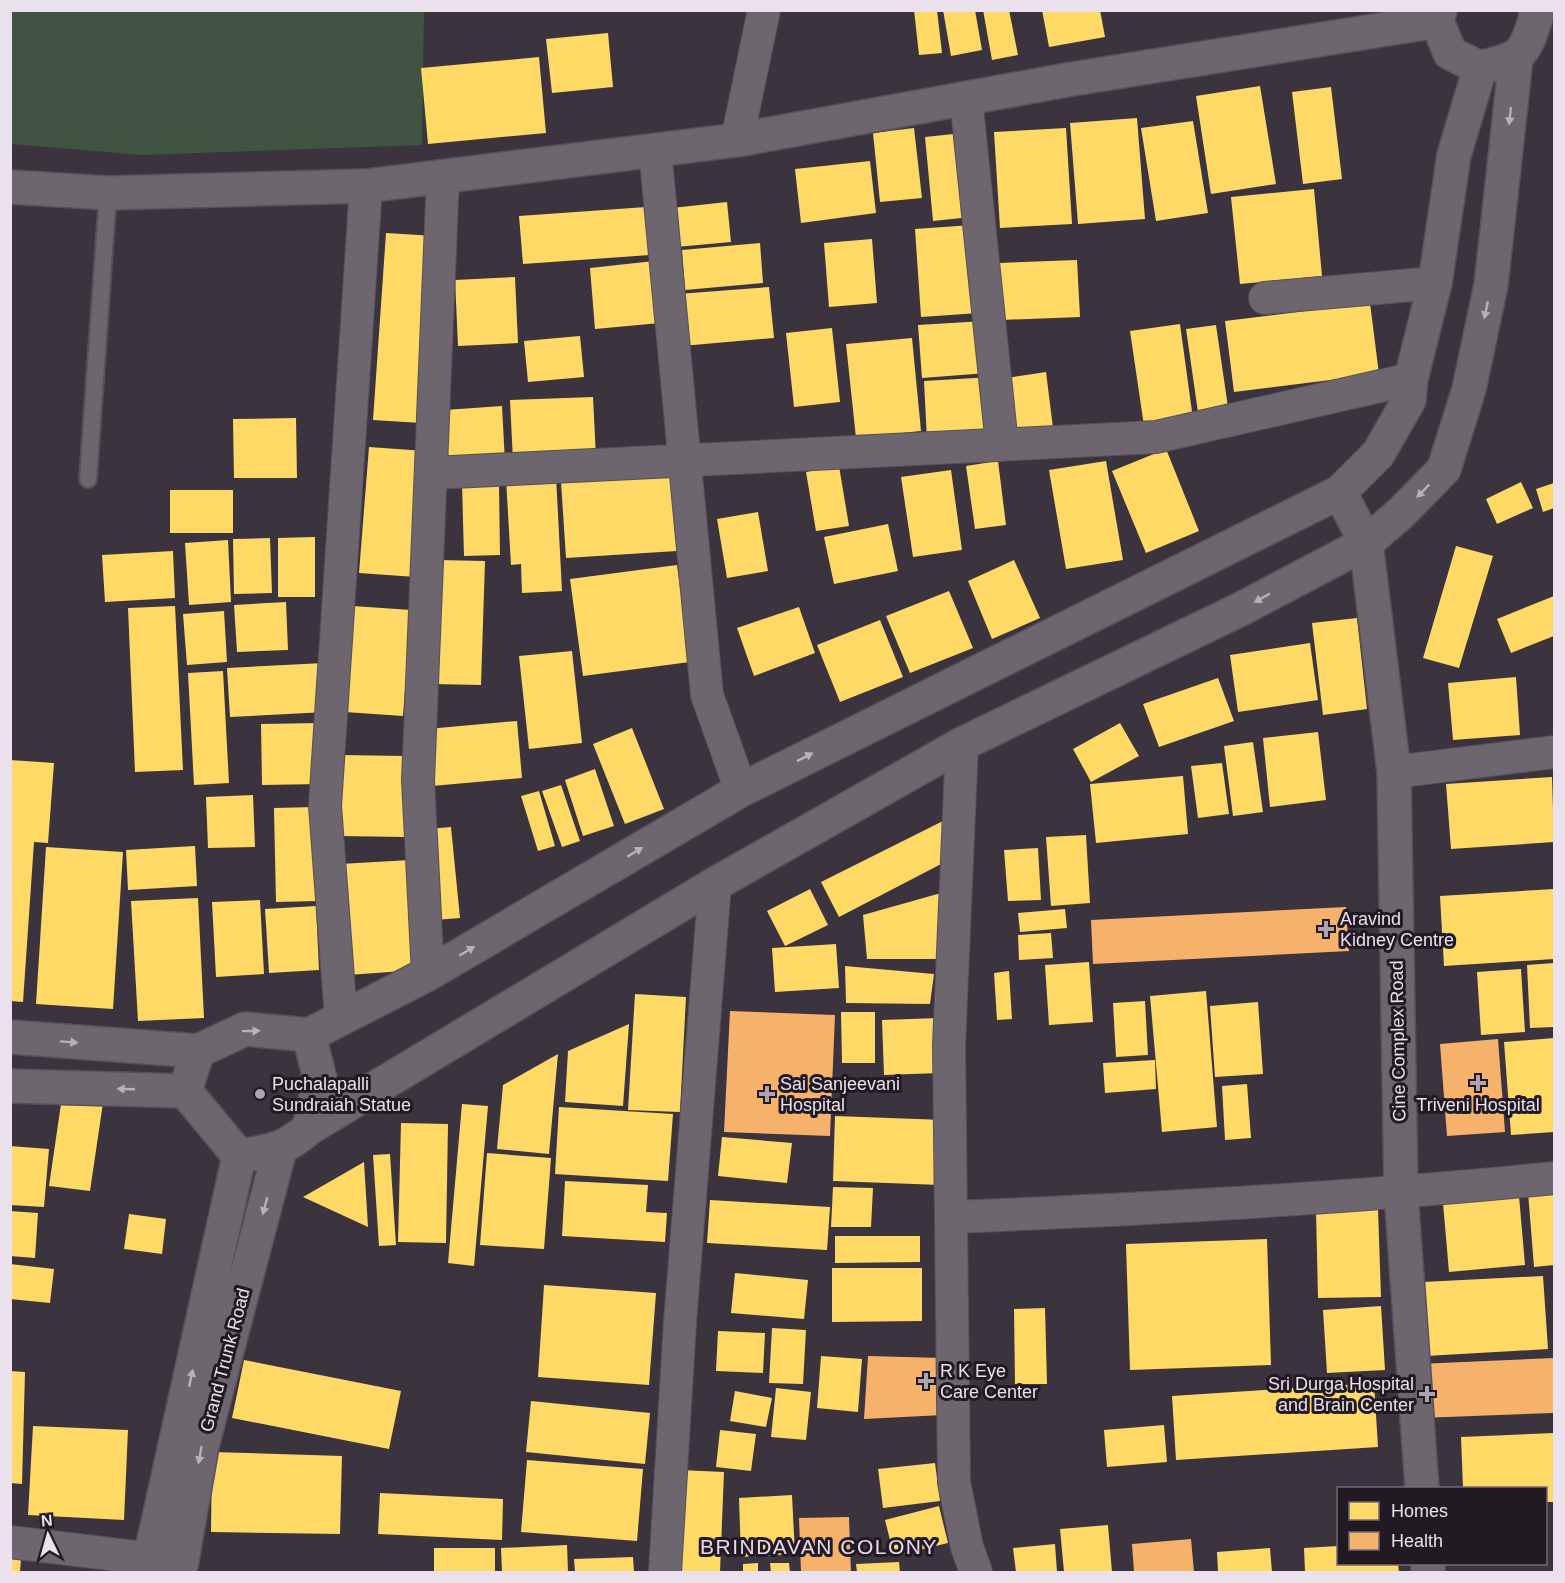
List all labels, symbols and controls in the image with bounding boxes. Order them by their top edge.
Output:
one-way arrow [1505,107,1514,126]
one-way arrow [1481,300,1490,319]
one-way arrow [1416,483,1430,498]
one-way arrow [1253,593,1270,603]
one-way arrow [797,753,814,762]
one-way arrow [627,847,644,857]
place label: Aravind Kidney Centre [1340,909,1454,950]
marker: Aravind Kidney Centre [1317,920,1335,938]
one-way arrow [459,946,476,956]
street label: Cine Complex Road [1387,960,1409,1122]
one-way arrow [242,1026,261,1036]
one-way arrow [59,1037,78,1046]
place label: Puchalapalli Sundraiah Statue [272,1074,411,1115]
place label: Sai Sanjeevani Hospital [780,1074,900,1115]
marker: Triveni Hospital [1469,1074,1487,1092]
one-way arrow [117,1084,136,1093]
marker: Sai Sanjeevani Hospital [758,1085,776,1103]
marker: Puchalapalli Sundraiah Statue [253,1087,267,1101]
place label: Triveni Hospital [1416,1095,1540,1115]
one-way arrow [260,1197,269,1215]
street label: Grand Trunk Road [196,1286,254,1434]
place label: R K Eye Care Center [940,1361,1038,1402]
one-way arrow [187,1369,196,1388]
marker: R K Eye Care Center [917,1372,935,1390]
place label: Sri Durga Hospital and Brain Center [1268,1374,1414,1415]
marker: Sri Durga Hospital and Brain Center [1418,1385,1436,1403]
one-way arrow [196,1446,205,1465]
legend [1337,1487,1547,1565]
text: Homes [1391,1501,1448,1521]
north arrow [18,1505,78,1565]
text: N [40,1512,53,1530]
text: Health [1391,1531,1443,1551]
district label: BRINDAVAN COLONY [700,1535,938,1558]

